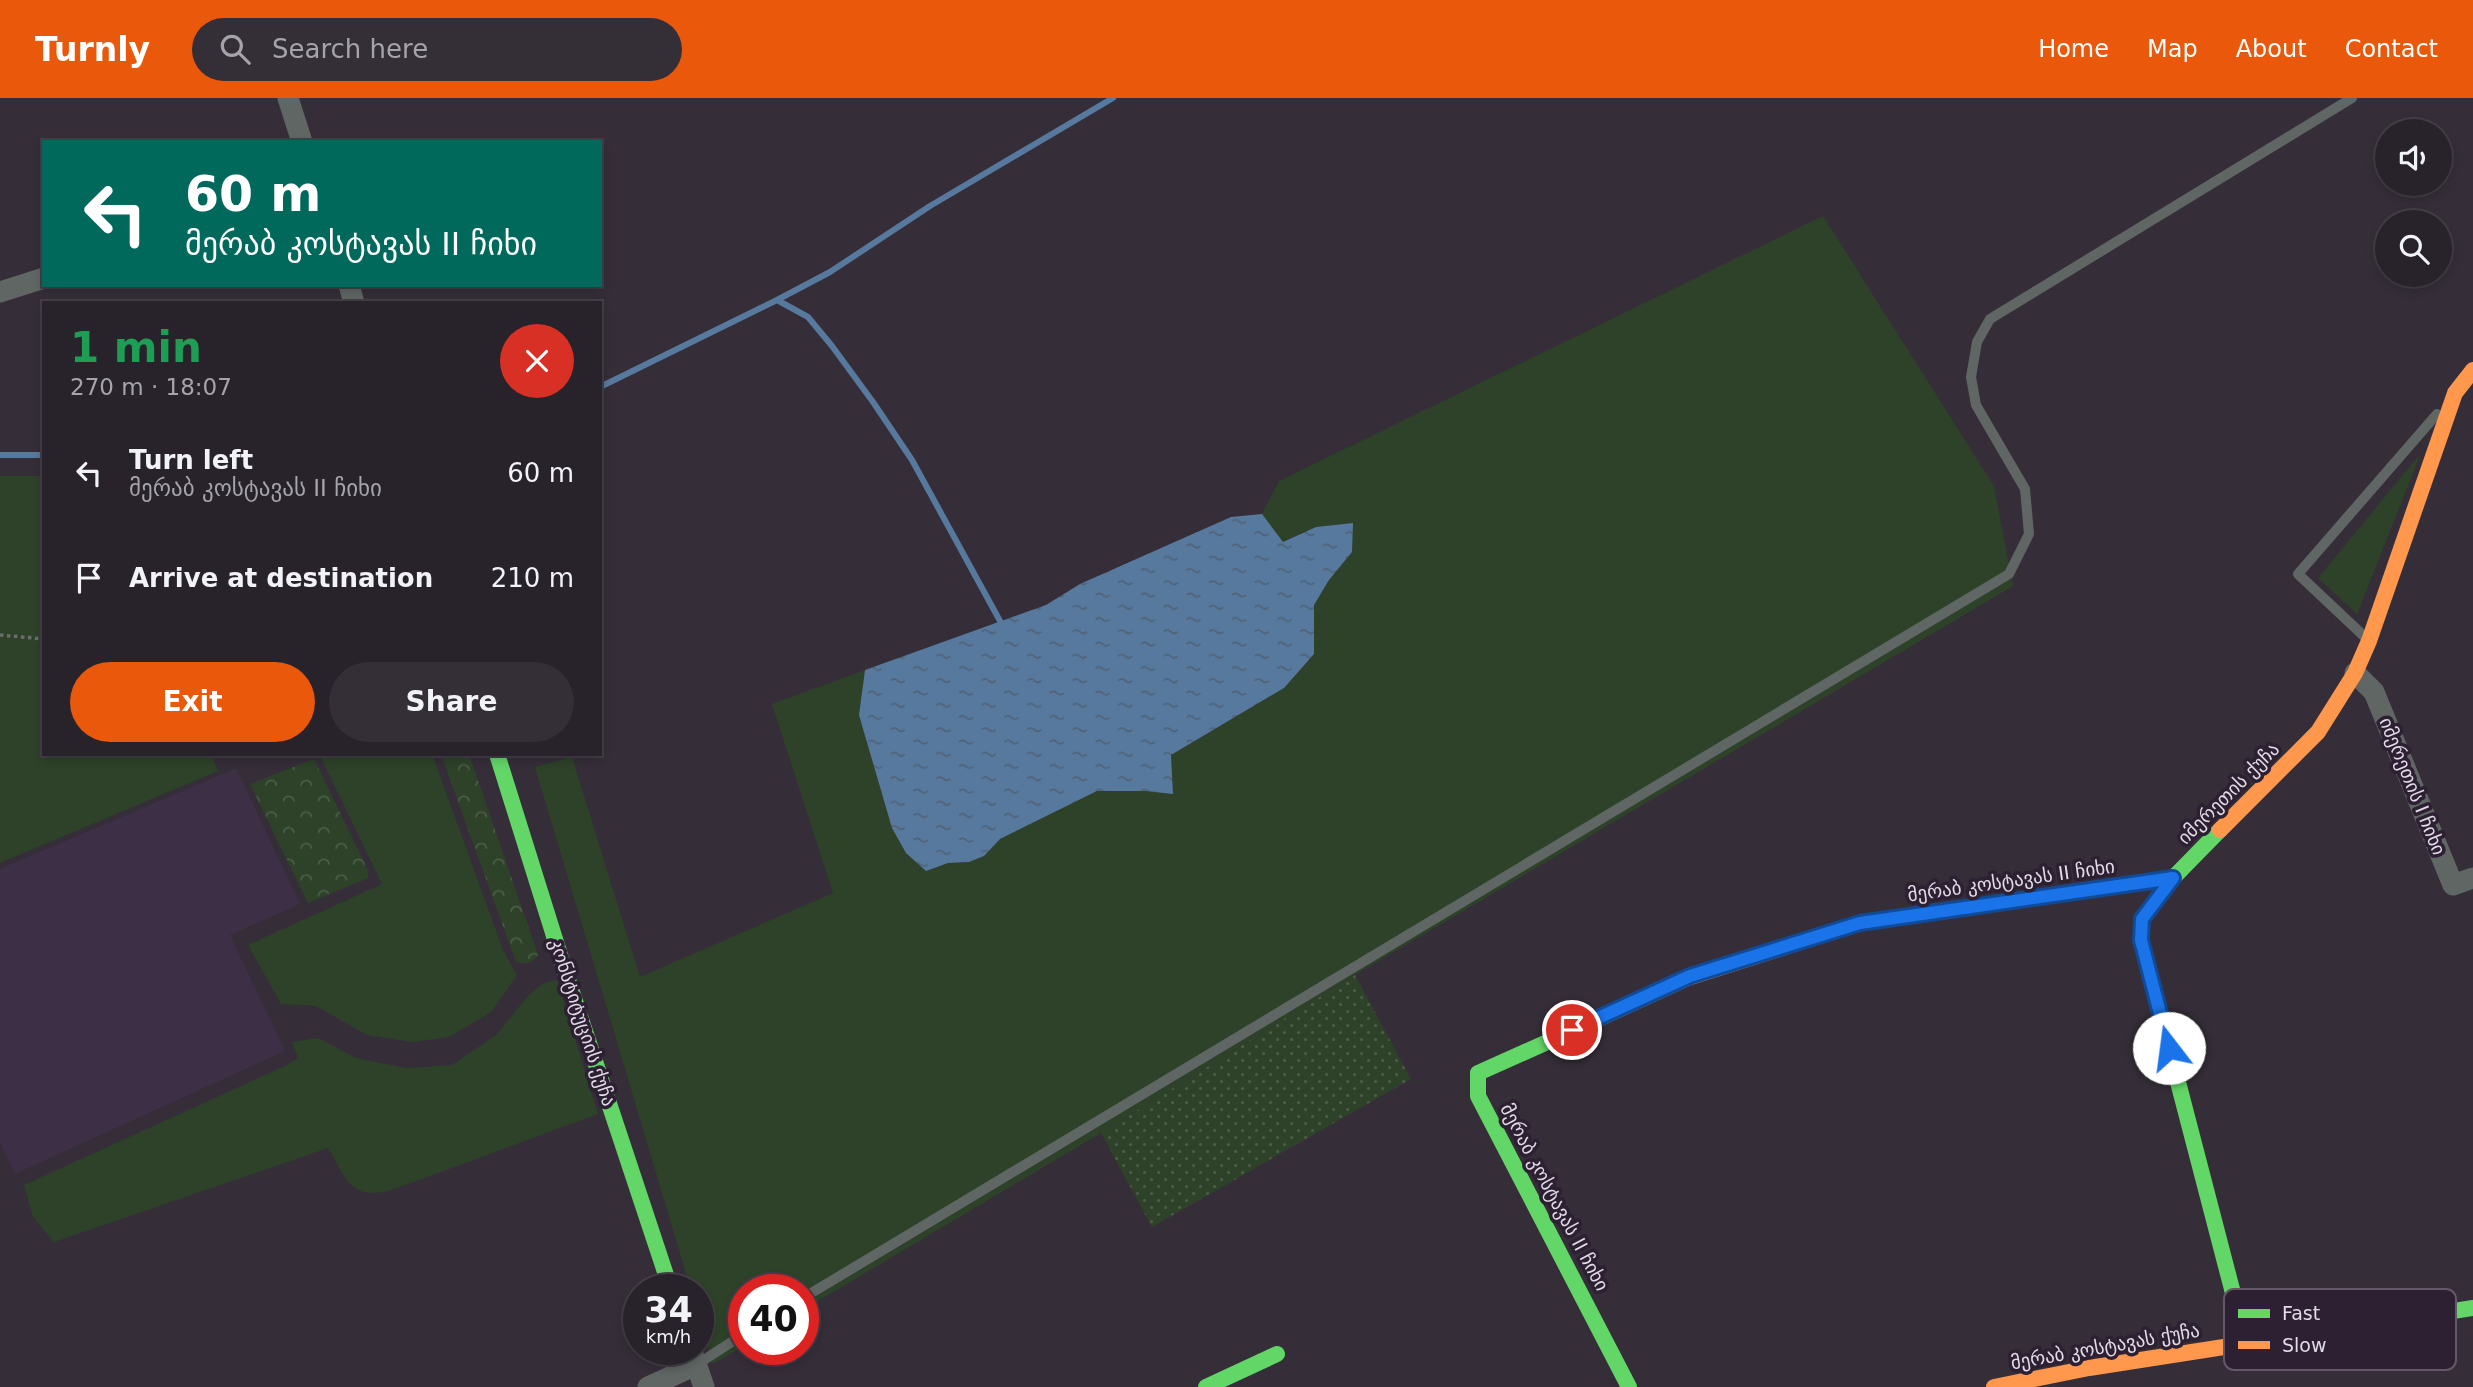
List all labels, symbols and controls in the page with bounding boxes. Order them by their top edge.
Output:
search box [192,18,682,81]
text: Turnly [35,30,150,69]
icon: search [216,30,254,68]
text: Search here [272,34,428,64]
text: Home [2038,35,2109,63]
text: Map [2147,35,2198,63]
text: About [2236,35,2307,63]
text: Contact [2345,35,2438,63]
map controls [2375,119,2452,287]
button: sound [2375,119,2452,196]
text: 60 m [185,166,321,223]
icon: left [70,168,161,259]
button: search [2375,210,2452,287]
text: მერაბ კოსტავას II ჩიხი [185,225,537,263]
text: 1 min [70,323,202,372]
button: close [500,324,574,398]
text: 270 m · 18:07 [70,374,232,400]
text: Turn left [129,445,253,475]
icon: left [70,454,108,492]
text: 60 m [507,458,574,488]
text: მერაბ კოსტავას II ჩიხი [129,475,382,501]
icon: arrive [70,559,108,597]
text: Arrive at destination [129,563,433,593]
text: 210 m [491,563,574,593]
button: Exit [70,662,315,742]
button: Share [329,662,574,742]
street label: იმერეთის I ჩიხი [2374,714,2451,858]
street label: იმერეთის ქუჩა [2173,738,2284,849]
street label: მერაბ კოსტავას II ჩიხი [1906,855,2116,906]
street label: კონსტიტუციის ქუჩა [545,935,620,1109]
pin [1542,1000,1602,1060]
icon: arrive [1553,1011,1591,1049]
position arrow [2132,1011,2206,1085]
street label: მერაბ კოსტავას II ჩიხი [1495,1100,1614,1295]
speed limit sign: 40 [728,1274,819,1365]
legend [2224,1289,2456,1370]
text: 34 [644,1290,693,1330]
text: Fast [2282,1302,2320,1324]
street label: მერაბ კოსტავას ქუჩა [2009,1319,2201,1374]
text: km/h [646,1326,691,1347]
text: Slow [2282,1334,2327,1356]

